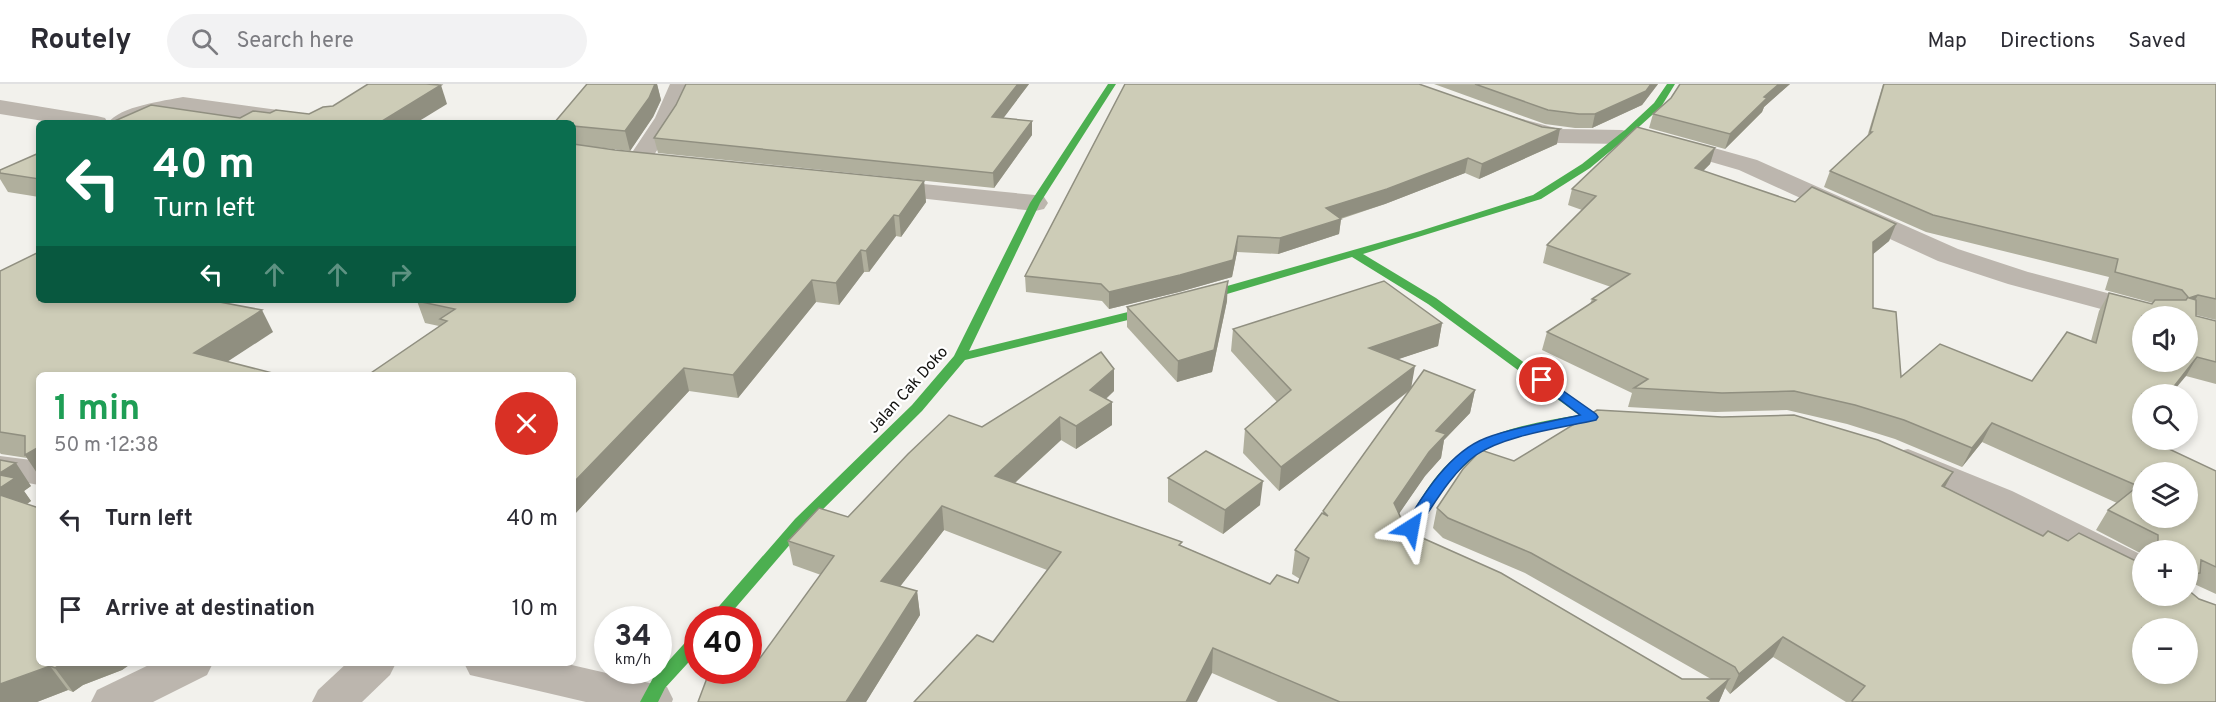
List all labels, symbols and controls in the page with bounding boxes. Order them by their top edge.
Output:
search box [167,14,587,68]
text: Routely [30,23,131,59]
icon: search [188,25,221,58]
text: Search here [236,28,354,55]
text: Map [1927,28,1967,55]
text: Directions [2000,28,2095,55]
text: Saved [2128,28,2186,55]
text: 40 m [153,140,255,193]
icon: left [54,144,132,222]
text: Turn left [153,192,255,226]
icon: left [195,258,228,291]
icon: ahead [258,258,291,291]
icon: ahead [321,258,354,291]
icon: right [384,258,417,291]
map controls [2132,306,2198,684]
button: sound [2132,306,2198,372]
street label: Jalan Cak Doko [864,343,953,438]
pin [1516,354,1567,405]
icon: arrive [1525,363,1558,396]
button: search [2132,384,2198,450]
text: 1 min [54,387,140,433]
button: close [495,392,558,455]
text: 50 m · 12:38 [54,433,159,459]
button: layers [2132,462,2198,528]
position arrow [1379,496,1443,560]
icon: left [54,503,87,536]
text: Turn left [105,506,193,533]
text: 40 m [506,506,558,533]
button: + [2132,540,2198,606]
icon: arrive [54,593,87,626]
text: Arrive at destination [105,596,315,623]
text: 10 m [512,596,558,623]
speed limit sign: 40 [684,606,762,684]
button: − [2132,618,2198,684]
text: 34 [614,619,652,656]
text: km/h [615,651,651,670]

